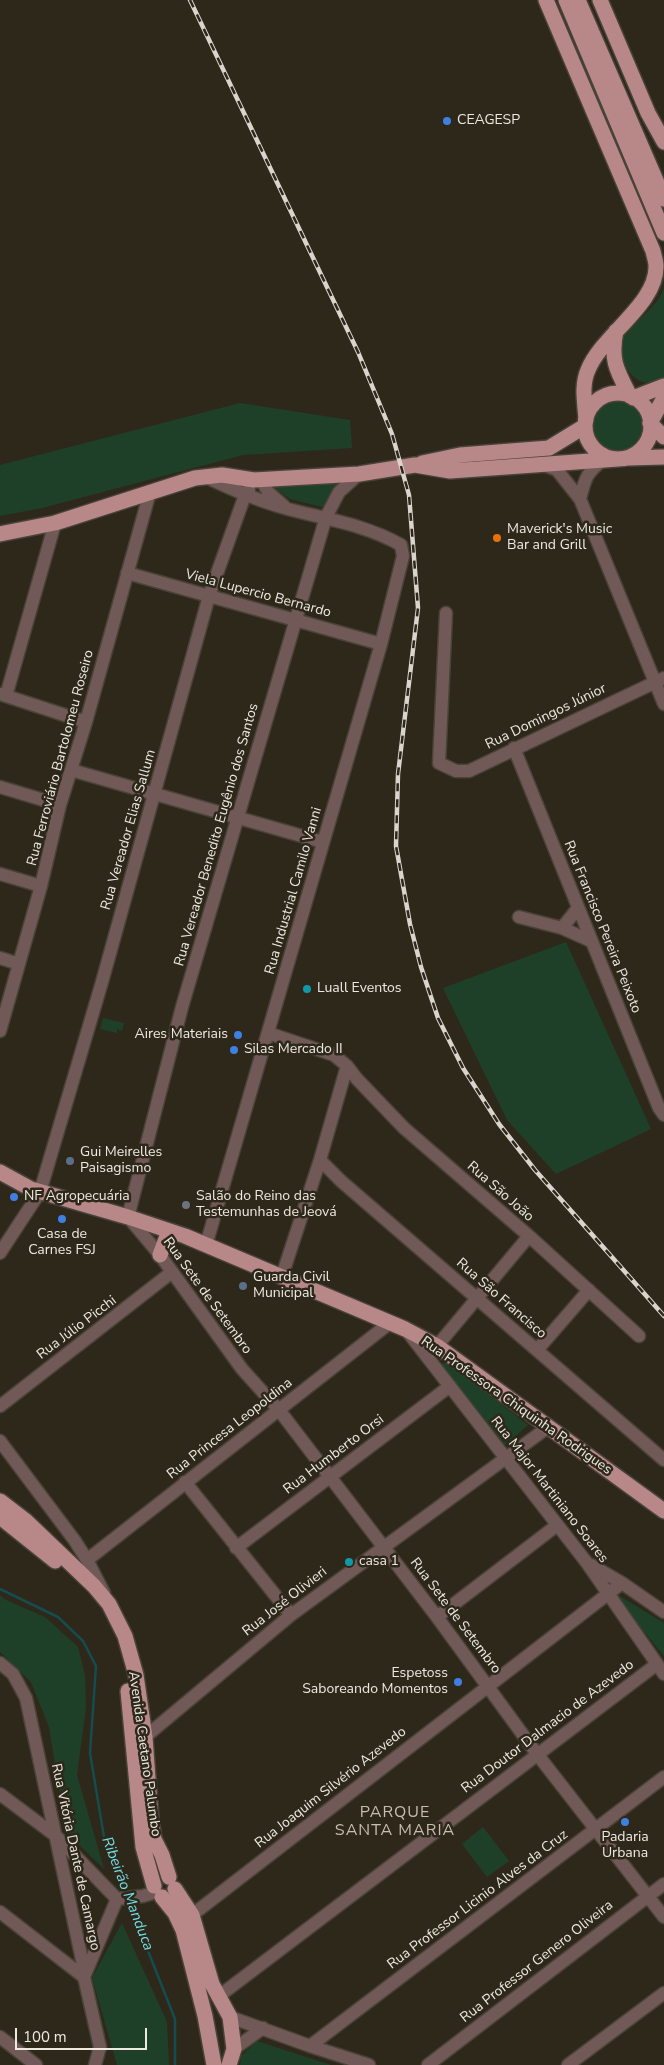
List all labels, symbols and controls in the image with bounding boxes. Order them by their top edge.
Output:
place label: CEAGESP [457,113,520,129]
marker: CEAGESP [441,115,453,127]
place label: Maverick's Music Bar and Grill [507,522,612,554]
marker: Maverick's Music Bar and Grill [491,532,503,544]
street label: Viela Lupercio Bernardo [183,566,333,622]
street label: Rua Ferroviário Bartolomeu Roseiro [24,648,98,868]
street label: Rua Domingos Júnior [483,680,609,754]
street label: Rua Vereador Benedito Eugênio dos Santos [171,702,263,968]
street label: Rua Vereador Elias Sallum [98,748,160,912]
street label: Rua Industrial Camilo Vanni [262,805,326,977]
street label: Rua Francisco Pereira Peixoto [560,838,644,1016]
place label: Luall Eventos [317,981,402,997]
marker: Luall Eventos [301,983,313,995]
place label: Aires Materiais [135,1027,228,1043]
marker: Aires Materiais [232,1029,244,1041]
place label: Silas Mercado II [244,1042,343,1058]
marker: Silas Mercado II [228,1044,240,1056]
place label: Gui Meirelles Paisagismo [80,1145,162,1178]
marker: Gui Meirelles Paisagismo [64,1155,76,1167]
street label: Rua São João [463,1158,537,1226]
place label: NF Agropecuária [24,1189,130,1205]
place label: Salão do Reino das Testemunhas de Jeová [196,1189,337,1222]
marker: NF Agropecuária [8,1191,20,1203]
marker: Salão do Reino das Testemunhas de Jeová [180,1199,192,1211]
marker: Casa de Carnes FSJ [56,1213,68,1225]
place label: Casa de Carnes FSJ [28,1227,96,1260]
street label: Rua Sete de Setembro [159,1234,255,1358]
street label: Rua São Francisco [452,1255,550,1343]
place label: Guarda Civil Municipal [253,1270,330,1302]
marker: Guarda Civil Municipal [237,1280,249,1292]
street label: Rua Júlio Picchi [34,1293,120,1363]
street label: Rua Professora Chiquinha Rodrigues [417,1333,615,1479]
street label: Rua Princesa Leopoldina [164,1375,296,1483]
street label: Rua Humberto Orsi [280,1412,388,1498]
street label: Rua Major Martiniano Soares [487,1413,611,1567]
place label: casa 1 [359,1554,399,1570]
street label: Rua Sete de Setembro [406,1555,504,1677]
marker: casa 1 [343,1556,355,1568]
street label: Rua José Olivieri [239,1564,331,1640]
street label: Rua Doutor Dalmacio de Azevedo [458,1657,638,1797]
place label: Espetoss Saboreando Momentos [302,1666,448,1698]
street label: Avenida Caetano Palumbo [124,1670,164,1838]
marker: Espetoss Saboreando Momentos [452,1676,464,1688]
street label: Rua Joaquim Silvério Azevedo [252,1724,410,1852]
street label: Rua Vitória Dante de Camargo [47,1762,103,1952]
district label: PARQUE SANTA MARIA [333,1803,457,1841]
marker: Padaria Urbana [619,1816,631,1828]
street label: Rua Professor Licinio Alves da Cruz [384,1827,572,1973]
place label: Padaria Urbana [601,1830,649,1862]
water label: Ribeirão Manduca [97,1835,157,1953]
street label: Rua Professor Genero Oliveira [457,1897,617,2027]
scale bar [18,2018,150,2050]
text: 100 m [23,2027,67,2047]

